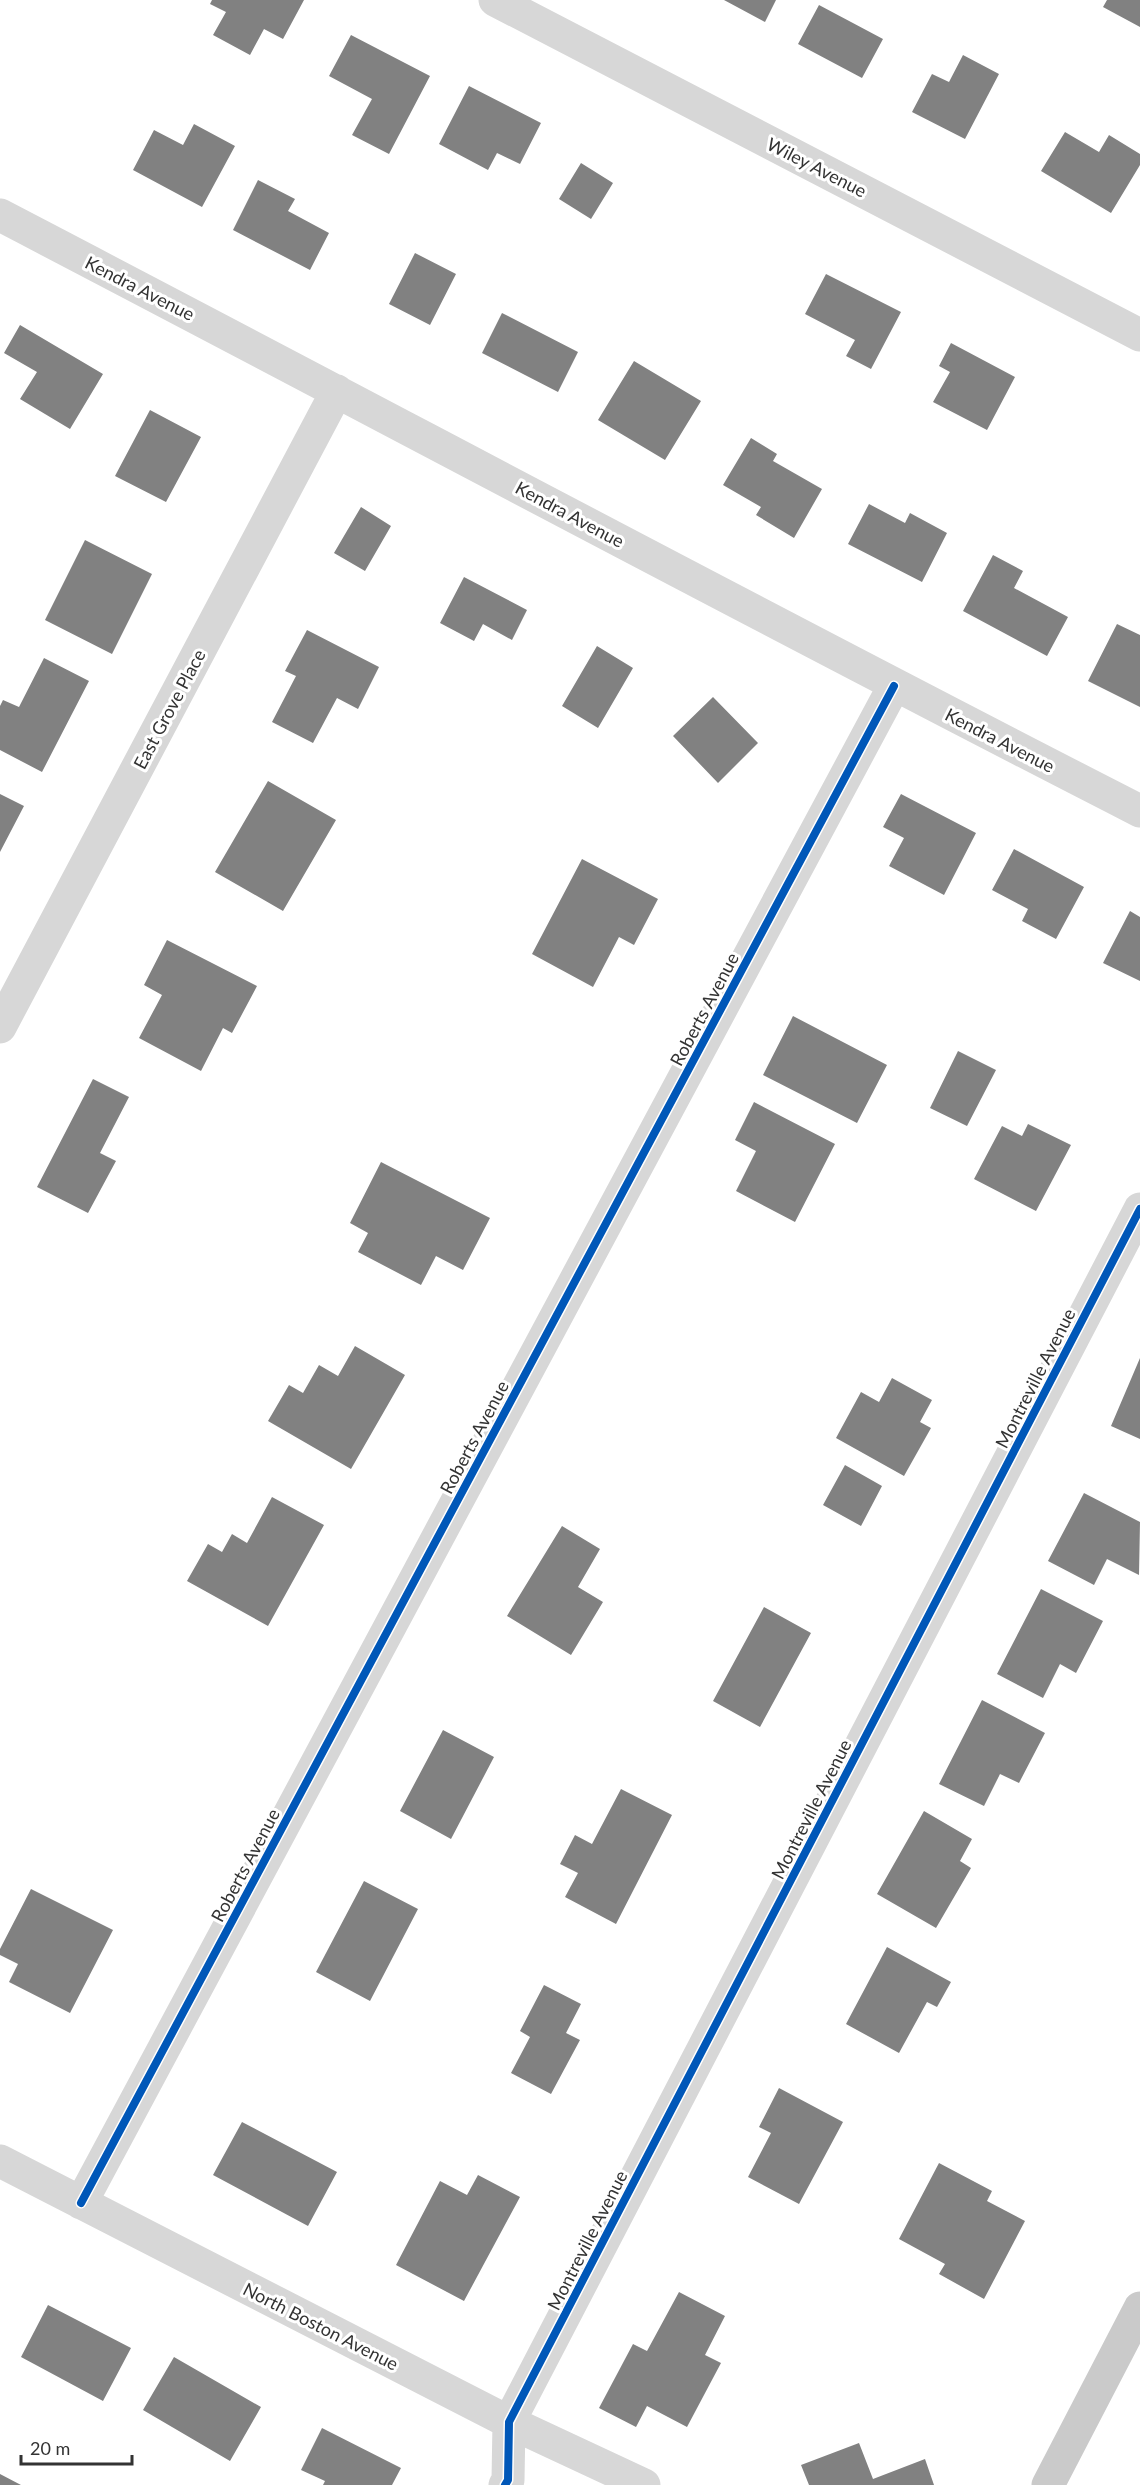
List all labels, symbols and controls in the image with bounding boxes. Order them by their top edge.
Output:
street label: Wiley Avenue [764,132,870,202]
street label: Kendra Avenue [82,251,198,325]
street label: Kendra Avenue [512,476,628,552]
street label: East Grove Place [128,645,210,773]
street label: Kendra Avenue [942,703,1058,777]
street label: Roberts Avenue [665,949,743,1069]
street label: Montreville Avenue [990,1305,1080,1451]
street label: Roberts Avenue [435,1377,513,1497]
street label: Montreville Avenue [766,1736,856,1882]
street label: Roberts Avenue [206,1805,284,1925]
street label: Montreville Avenue [542,2167,632,2313]
street label: North Boston Avenue [240,2277,402,2375]
scale bar [21,2428,132,2466]
text: 20 m [30,2437,70,2459]

